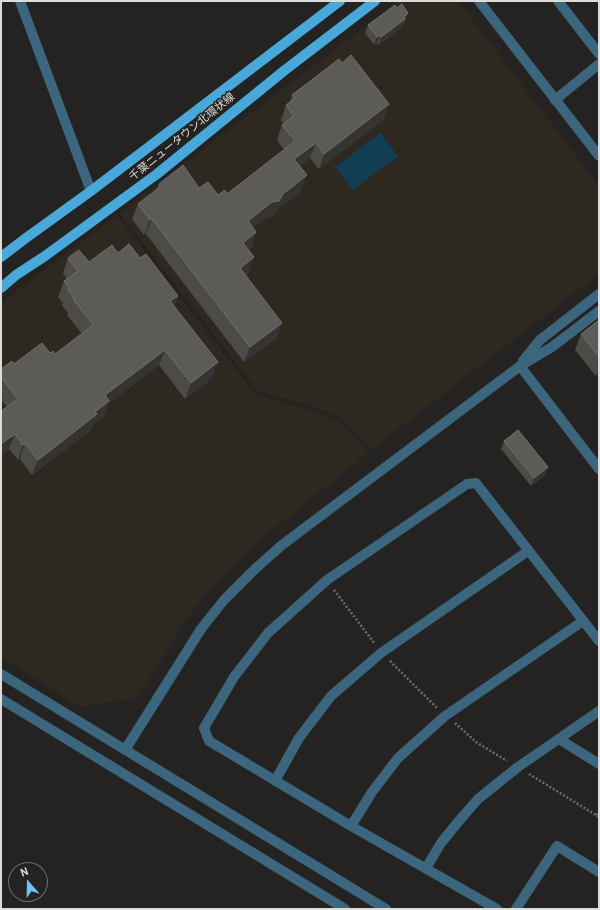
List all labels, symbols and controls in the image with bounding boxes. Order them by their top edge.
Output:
street label: 千葉ニュータウン北環状線 [127,90,237,184]
north arrow [8,862,48,902]
text: N [18,864,30,879]

